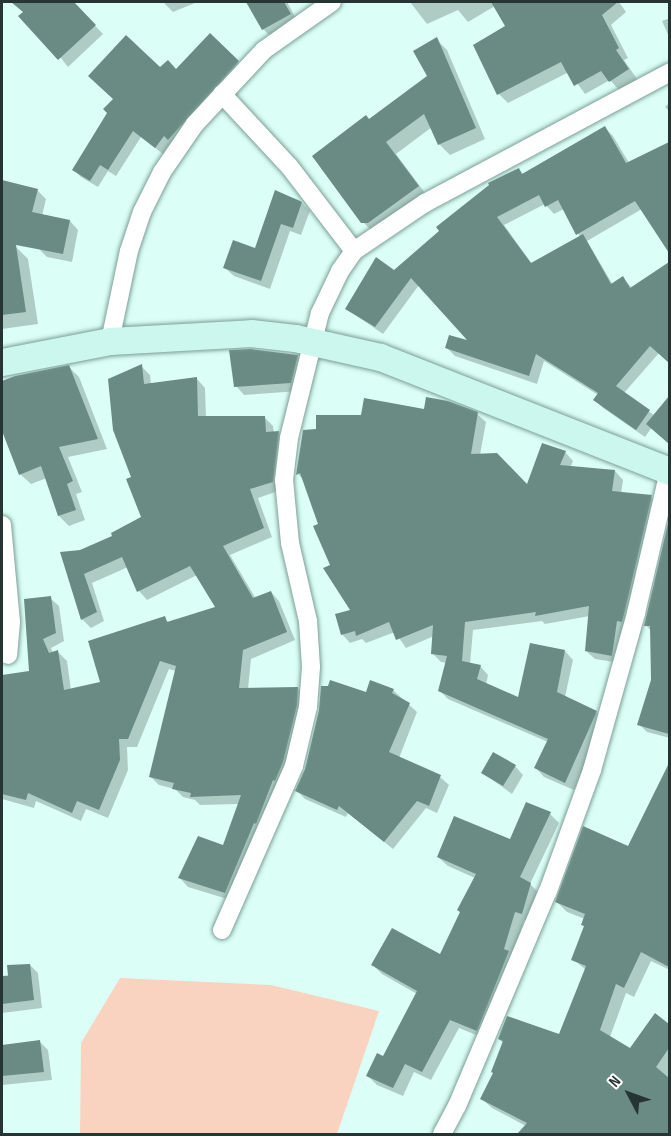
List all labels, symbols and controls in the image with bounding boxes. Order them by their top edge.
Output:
north arrow [599,1064,659,1124]
text: N [605,1072,625,1091]

